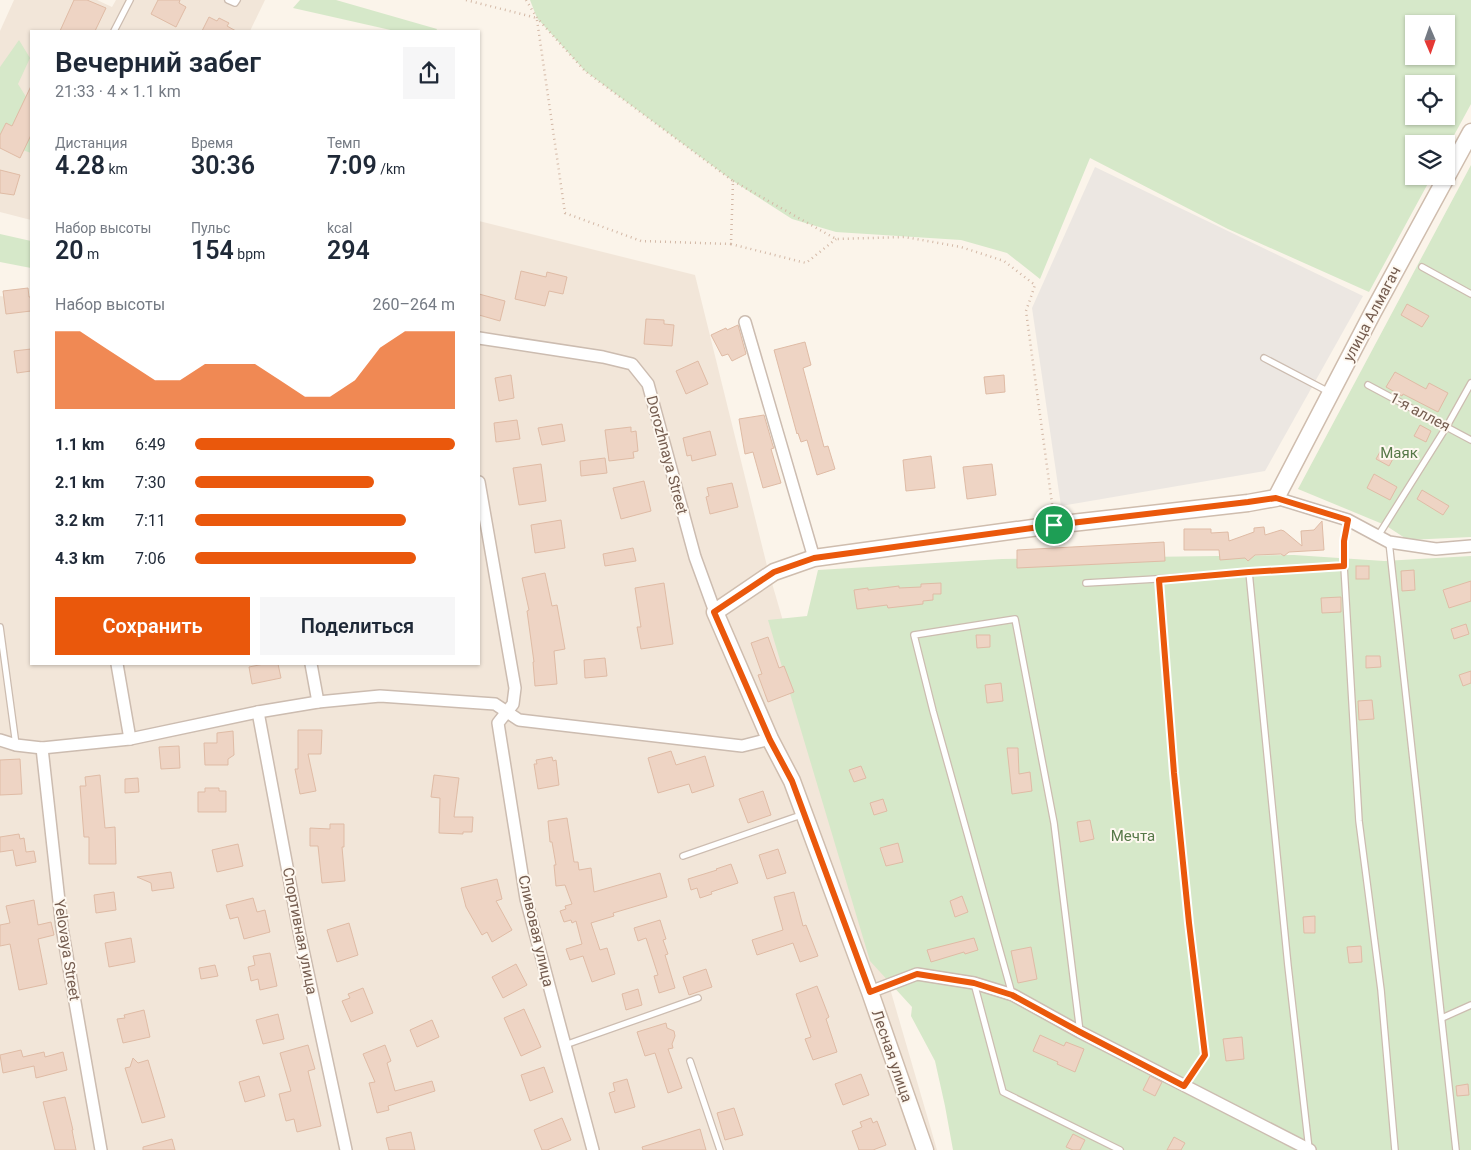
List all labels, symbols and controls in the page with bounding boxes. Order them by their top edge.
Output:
north arrow [1405,15,1455,65]
map controls [1405,15,1455,185]
text: Вечерний забег [55,46,261,79]
button: share [403,47,455,99]
button: locate [1405,75,1455,125]
text: 21:33 · 4 × 1.1 km [55,82,181,101]
text: Дистанция [55,135,127,151]
text: Время [191,135,233,151]
text: Темп [327,135,361,151]
button: layers [1405,135,1455,185]
text: 4.28 [55,151,105,180]
text: 30:36 [191,151,255,180]
text: 7:09 [327,151,377,180]
text: km [105,161,128,177]
text: /km [377,161,405,177]
text: Набор высоты [55,220,151,236]
text: Пульс [191,220,230,236]
text: kcal [327,220,352,236]
text: 20 [55,236,84,265]
text: 154 [191,236,234,265]
text: 294 [327,236,370,265]
text: m [84,246,99,262]
text: bpm [234,246,265,262]
street label: улица Алмагач [1339,263,1405,365]
text: Набор высоты [55,295,165,314]
text: 260–264 m [373,295,455,314]
street label: 1-я аллея [1387,389,1453,435]
street label: Dorozhnaya Street [642,394,692,516]
text: 1.1 km [55,435,104,454]
text: 6:49 [135,435,166,454]
park label: Маяк [1380,444,1418,462]
text: 2.1 km [55,473,104,492]
text: 7:30 [135,473,166,492]
pin [1033,504,1075,546]
text: 3.2 km [55,511,104,530]
text: 7:11 [135,511,166,530]
icon: arrive [1040,511,1068,539]
text: 4.3 km [55,549,104,568]
text: 7:06 [135,549,166,568]
button: Сохранить [55,597,250,655]
button: Поделиться [260,597,455,655]
park label: Мечта [1111,827,1155,845]
street label: Спортивная улица [279,866,321,996]
street label: Сливовая улица [514,873,558,989]
street label: Yelovaya Street [50,898,84,1002]
street label: Лесная улица [868,1008,916,1104]

